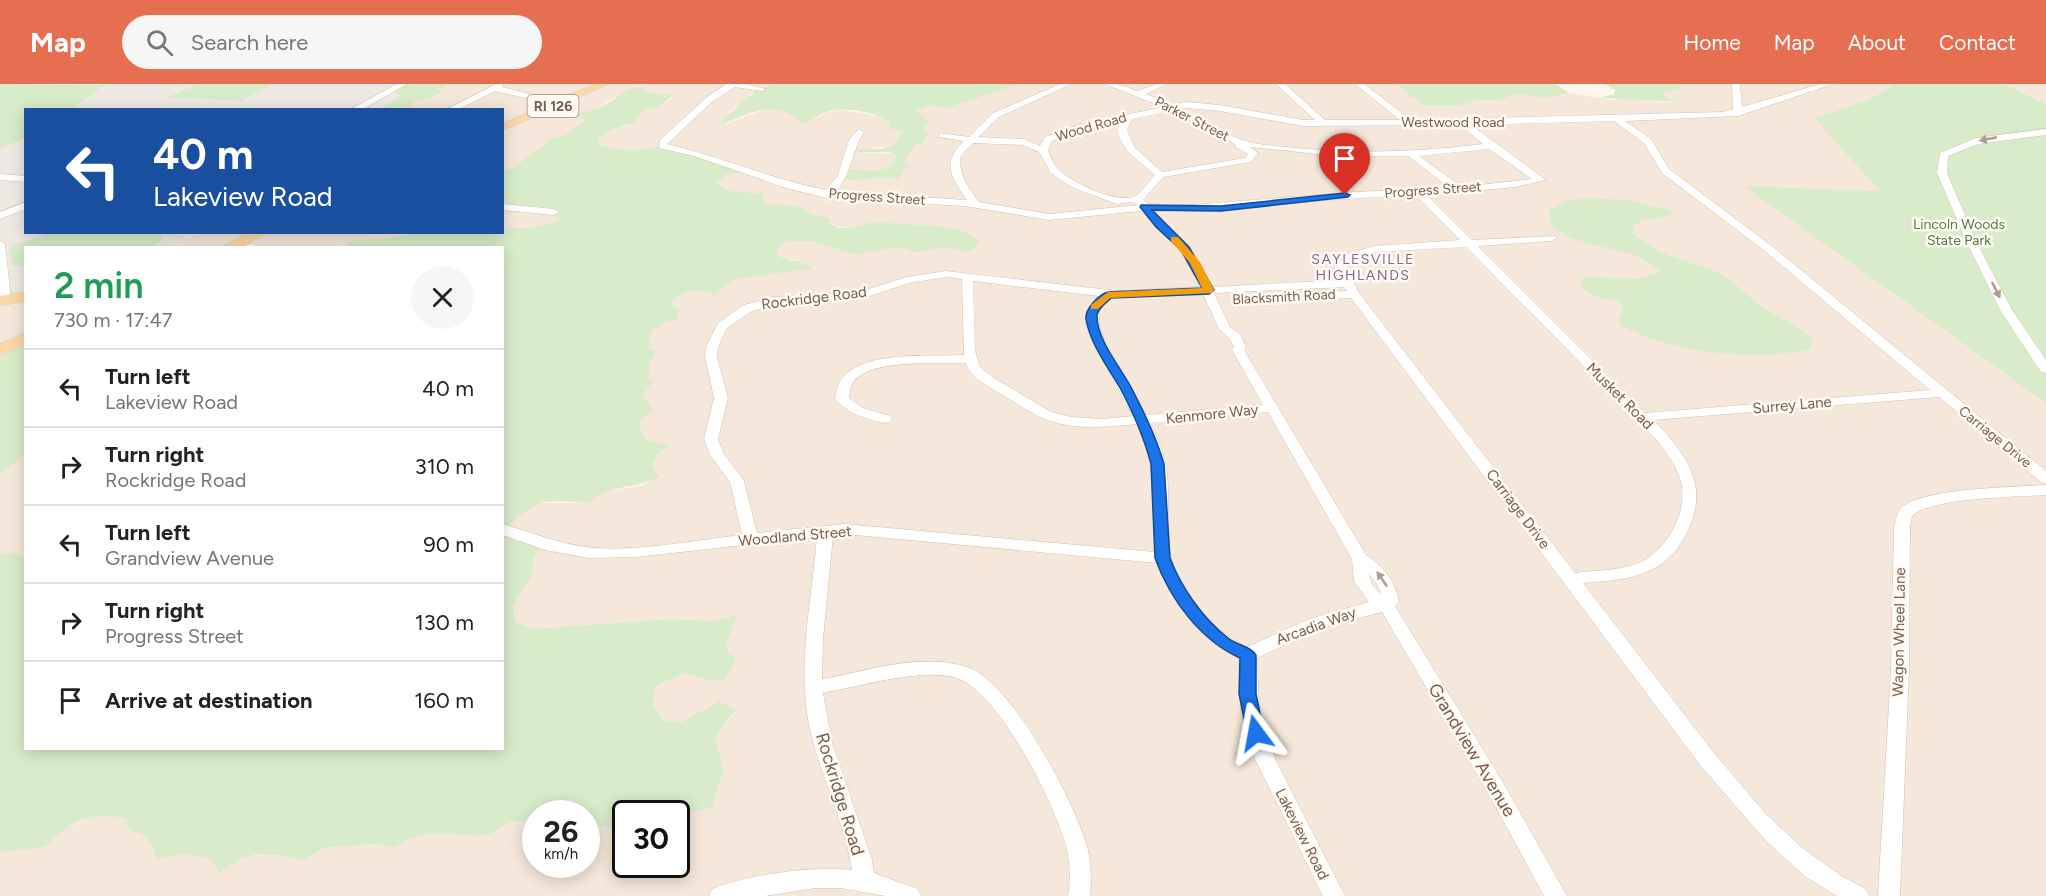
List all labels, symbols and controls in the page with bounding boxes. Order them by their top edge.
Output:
search box [122,15,542,69]
text: Map [30,25,86,59]
icon: search [143,26,176,59]
text: Search here [191,29,308,56]
text: Home [1684,30,1741,55]
text: Map [1774,30,1815,55]
text: About [1848,30,1906,55]
text: Contact [1939,30,2016,55]
street label: Parker Street [1152,93,1232,145]
road number: RI 126 [528,95,578,117]
street label: Wood Road [1054,109,1128,145]
street label: Westwood Road [1401,114,1505,131]
text: 40 m [153,129,253,180]
icon: left [54,132,132,210]
pin [1319,133,1370,195]
one-way arrow [1978,135,1997,144]
icon: arrive [1328,142,1361,175]
street label: Progress Street [1384,178,1482,202]
text: Lakeview Road [153,180,333,213]
street label: Progress Street [828,185,926,209]
park label: Lincoln Woods State Park [1913,216,2005,249]
district label: SAYLESVILLE HIGHLANDS [1311,251,1415,284]
text: 2 min [54,264,144,307]
button: close [411,266,474,329]
one-way arrow [1991,282,2001,299]
street label: Rockridge Road [760,283,868,313]
street label: Blacksmith Road [1232,286,1336,308]
text: 730 m · 17:47 [54,308,173,332]
street label: Musket Road [1583,359,1657,433]
text: Turn left [105,363,191,390]
icon: left [54,372,87,405]
text: 40 m [422,375,474,402]
text: Lakeview Road [105,390,238,414]
street label: Surrey Lane [1752,393,1832,417]
street label: Kenmore Way [1165,400,1259,428]
street label: Carriage Drive [1955,402,2035,472]
text: Turn right [105,441,204,468]
icon: right [54,450,87,483]
text: 310 m [415,453,474,480]
street label: Carriage Drive [1482,466,1554,552]
text: Rockridge Road [105,468,246,492]
text: Turn left [105,519,191,546]
street label: Woodland Street [738,522,853,550]
icon: left [54,528,87,561]
text: 90 m [423,531,474,558]
text: Grandview Avenue [105,546,274,570]
street label: Wagon Wheel Lane [1889,567,1909,697]
one-way arrow [1377,571,1388,587]
text: Turn right [105,597,204,624]
street label: Arcadia Way [1274,603,1359,649]
icon: right [54,606,87,639]
text: 130 m [415,609,474,636]
text: Progress Street [105,624,244,648]
street label: Grandview Avenue [1423,679,1521,821]
icon: arrive [54,684,87,717]
text: Arrive at destination [105,687,313,714]
text: 160 m [414,687,474,714]
position arrow [1224,701,1288,765]
street label: Rockridge Road [811,730,869,858]
street label: Lakeview Road [1271,785,1333,883]
speed limit sign: 30 [612,800,690,878]
text: 26 [544,813,578,850]
text: km/h [544,845,578,863]

